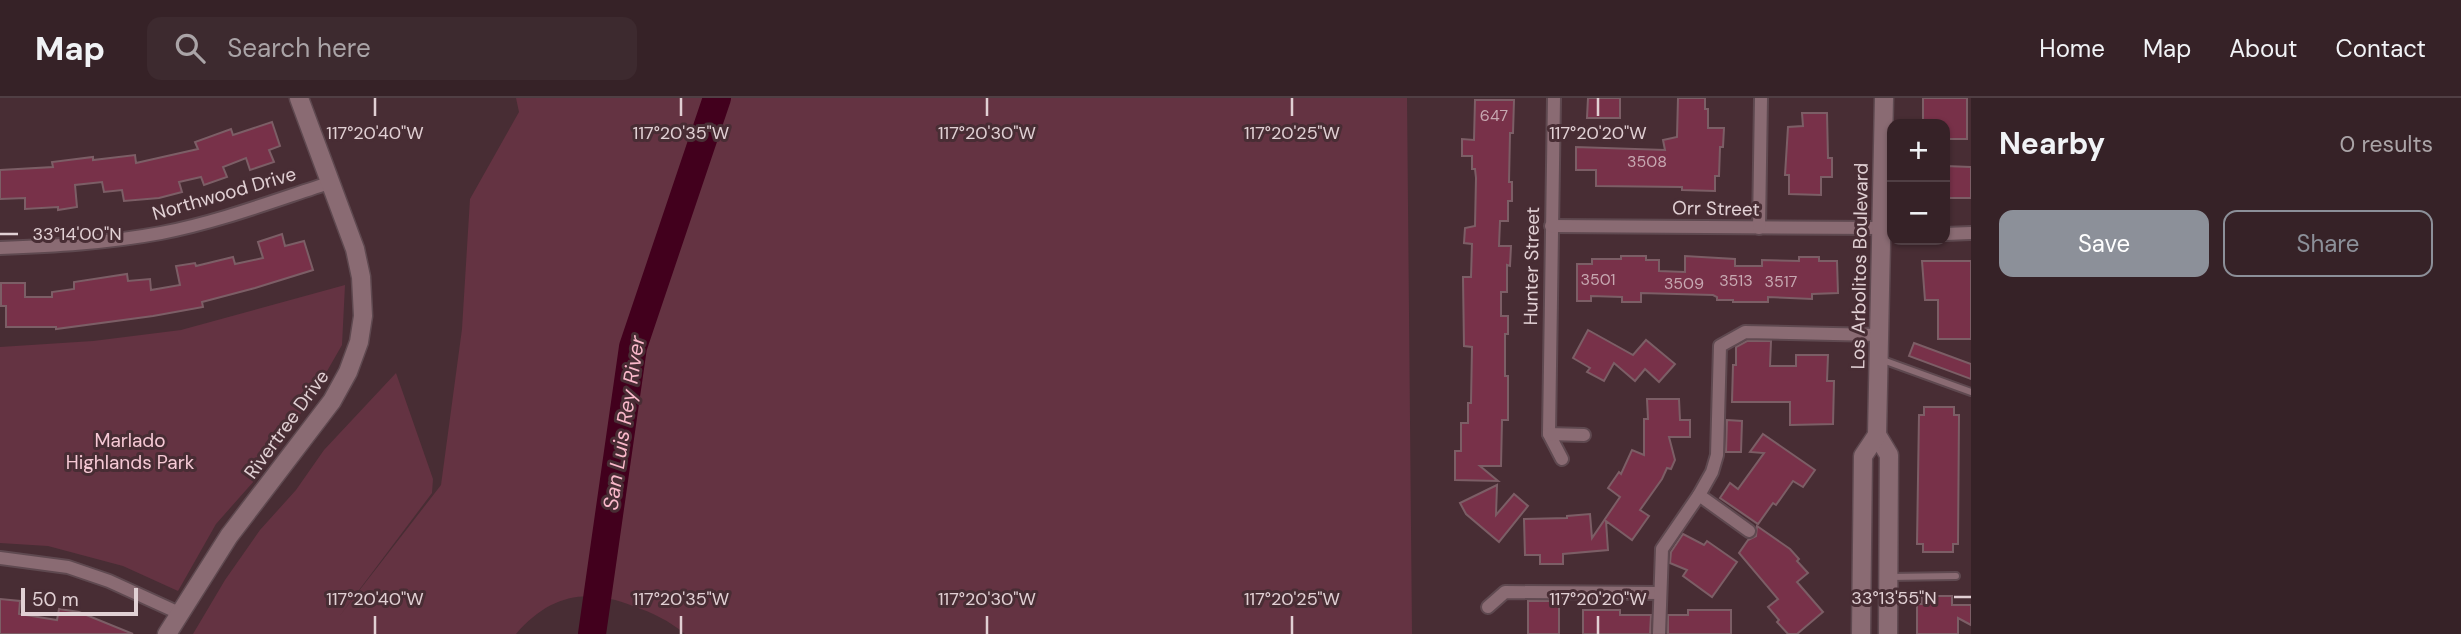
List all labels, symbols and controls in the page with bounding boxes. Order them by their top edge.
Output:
search box [147,17,637,80]
text: Map [35,27,105,70]
icon: search [171,29,209,67]
text: Search here [227,31,371,65]
text: Home [2039,33,2105,64]
text: Map [2143,33,2191,64]
text: About [2229,33,2298,64]
text: Contact [2336,33,2426,64]
house number: 647 [1480,105,1508,126]
map controls [1887,119,1950,245]
button: + [1887,119,1950,182]
text: 117°20'40"W [326,121,424,145]
text: 117°20'35"W [633,121,729,145]
text: 117°20'30"W [938,121,1036,145]
text: 117°20'25"W [1244,121,1340,145]
text: 117°20'20"W [1549,121,1647,145]
text: Nearby [1999,124,2105,163]
text: 0 results [2340,129,2433,159]
house number: 3508 [1627,151,1667,172]
street label: Northwood Drive [149,161,299,226]
street label: Los Arbolitos Boulevard [1845,162,1874,370]
button: − [1887,182,1950,245]
street label: Orr Street [1672,195,1760,222]
street label: Hunter Street [1518,206,1545,326]
button: Save [1999,210,2209,277]
button: Share [2223,210,2433,277]
text: 33°14'00"N [32,222,122,246]
house number: 3501 [1580,269,1616,290]
house number: 3513 [1719,270,1753,291]
house number: 3517 [1765,271,1797,292]
house number: 3509 [1664,273,1704,294]
water label: San Luis Rey River [596,333,652,512]
street label: Rivertree Drive [238,365,334,484]
park label: Marlado Highlands Park [66,428,195,475]
scale bar [21,585,138,617]
text: 33°13'55"N [1851,586,1937,610]
text: 50 m [32,587,79,612]
text: 117°20'40"W [326,587,424,611]
text: 117°20'35"W [633,587,729,611]
text: 117°20'30"W [938,587,1036,611]
text: 117°20'25"W [1244,587,1340,611]
text: 117°20'20"W [1549,587,1647,611]

